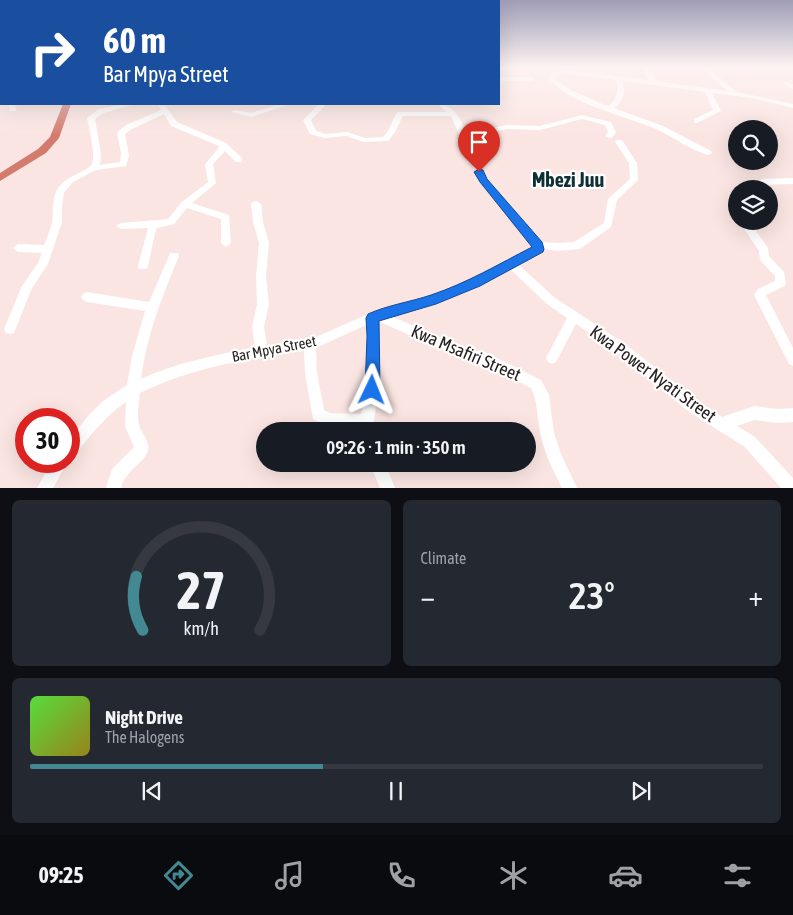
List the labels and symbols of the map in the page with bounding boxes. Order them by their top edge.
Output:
pin [458,121,500,172]
district label: Mbezi Juu [532,168,604,191]
street label: Kwa Msafiri Street [408,320,524,385]
street label: Kwa Power Nyati Street [586,321,720,426]
street label: Bar Mpya Street [230,332,318,365]
position arrow [345,363,397,415]
speed limit sign: 30 [15,408,80,473]

